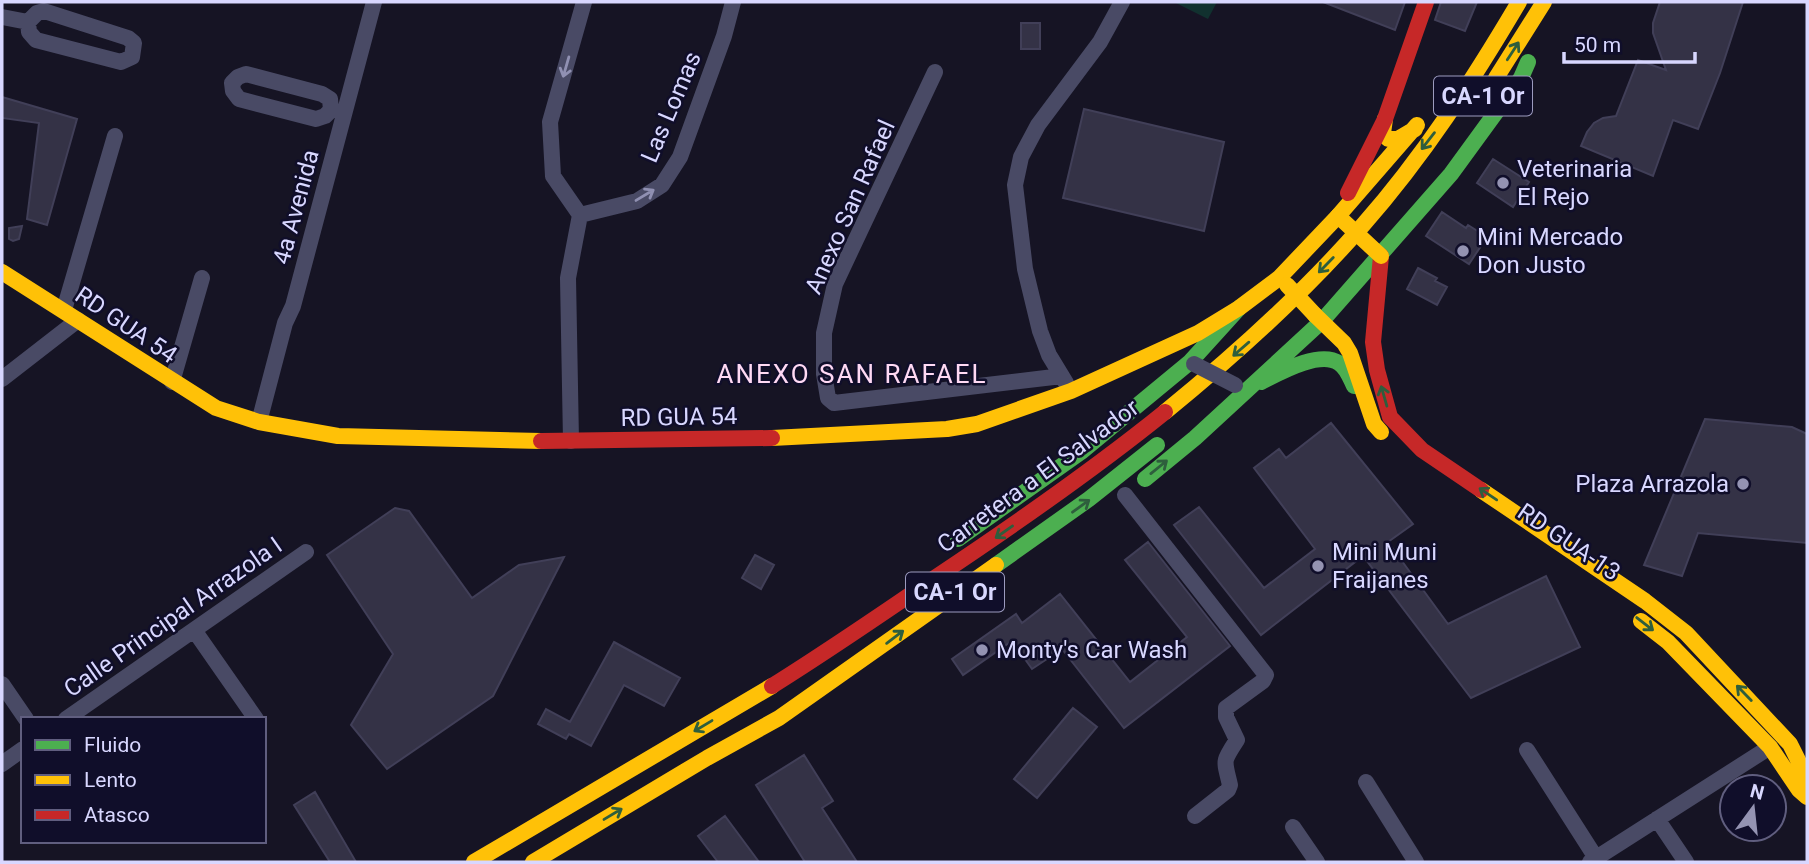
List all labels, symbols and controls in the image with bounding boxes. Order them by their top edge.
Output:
scale bar [1564,21,1695,65]
text: 50 m [1574,33,1621,57]
one-way arrow [1507,42,1521,62]
street label: Las Lomas [635,47,707,167]
one-way arrow [558,56,571,78]
road number: CA-1 Or [1434,76,1532,116]
street label: Anexo San Rafael [799,116,901,298]
one-way arrow [1421,131,1436,150]
street label: 4a Avenida [267,147,325,267]
place label: Veterinaria El Rejo [1517,155,1632,211]
marker: Veterinaria El Rejo [1495,175,1511,191]
one-way arrow [635,188,655,202]
place label: Mini Mercado Don Justo [1477,223,1623,279]
marker: Mini Mercado Don Justo [1455,243,1471,259]
one-way arrow [1317,257,1334,274]
street label: RD GUA 54 [70,281,182,369]
one-way arrow [1232,341,1250,357]
district label: ANEXO SAN RAFAEL [717,359,987,389]
one-way arrow [1377,385,1390,408]
street label: Carretera a El Salvador [932,394,1144,558]
street label: RD GUA 54 [620,402,738,432]
one-way arrow [1150,460,1168,475]
place label: Plaza Arrazola [1575,470,1729,498]
marker: Plaza Arrazola [1735,476,1751,492]
one-way arrow [1479,487,1498,501]
one-way arrow [1071,498,1090,513]
street label: RD GUA-13 [1512,498,1626,586]
one-way arrow [995,525,1014,539]
street label: Calle Principal Arrazola I [59,531,287,703]
place label: Mini Muni Fraijanes [1332,538,1437,594]
marker: Mini Muni Fraijanes [1310,558,1326,574]
road number: CA-1 Or [906,572,1004,612]
one-way arrow [1635,616,1654,631]
one-way arrow [885,630,904,644]
place label: Monty's Car Wash [996,636,1187,664]
marker: Monty's Car Wash [974,642,990,658]
one-way arrow [1735,685,1752,702]
legend [21,717,266,843]
one-way arrow [693,720,713,734]
text: Fluido [84,733,141,757]
text: Lento [84,768,137,792]
north arrow [1718,773,1788,843]
text: N [1748,779,1767,805]
text: Atasco [84,803,150,827]
one-way arrow [602,807,622,821]

